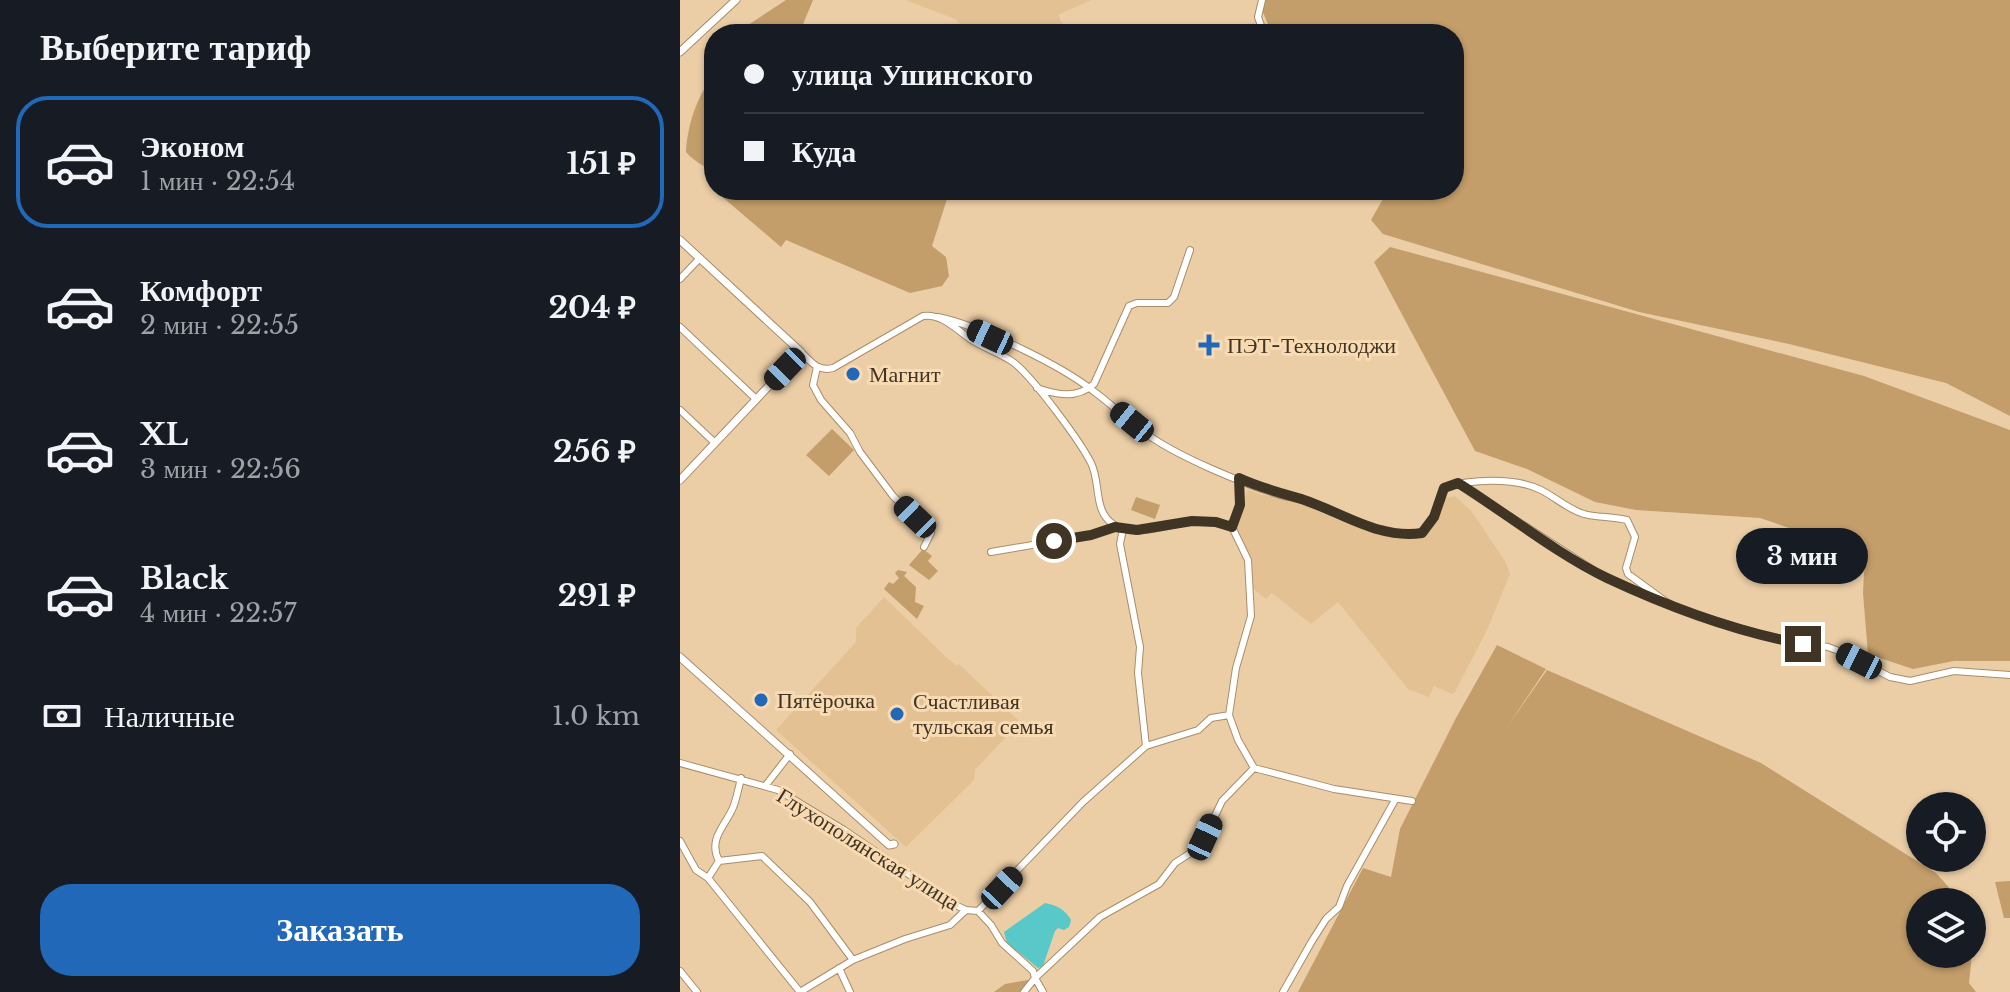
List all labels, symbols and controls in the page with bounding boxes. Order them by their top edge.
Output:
text: Выберите тариф [40,25,311,70]
text: улица Ушинского [792,56,1033,93]
icon: car [44,126,116,198]
text: Эконом [140,128,244,165]
text: Куда [792,133,856,170]
text: 151 ₽ [567,145,636,182]
text: 1 мин · 22:54 [140,165,295,197]
icon: car [44,270,116,342]
text: Комфорт [140,272,262,309]
text: 204 ₽ [548,289,636,326]
text: 2 мин · 22:55 [140,309,299,341]
car [963,316,1017,358]
place label: ПЭТ-Технолоджи [1227,332,1396,359]
marker: ПЭТ-Технолоджи [1198,334,1220,356]
car [760,343,810,395]
place label: Магнит [869,361,941,388]
marker: Магнит [844,365,862,383]
car [1106,398,1158,446]
icon: car [44,414,116,486]
text: XL [140,416,188,453]
text: 256 ₽ [553,433,636,470]
text: 3 мин · 22:56 [140,453,301,485]
car [889,492,941,542]
route start [1036,523,1072,559]
callout: 3 мин [1737,528,1869,584]
text: 3 мин [1766,540,1838,572]
icon: car [44,558,116,630]
text: Black [140,560,228,597]
text: 291 ₽ [558,577,636,614]
text: 4 мин · 22:57 [140,597,297,629]
route end [1785,626,1821,662]
car [1832,639,1886,683]
place label: Пятёрочка [777,687,875,714]
place label: Счастливая тульская семья [913,688,1054,740]
marker: Пятёрочка [752,691,770,709]
icon: cash [40,694,84,738]
text: Наличные [104,698,235,735]
text: 1.0 km [552,700,640,732]
marker: Счастливая тульская семья [888,705,906,723]
street label: Глухополянская улица [772,782,964,916]
map controls [1906,792,1986,968]
button: locate [1906,792,1986,872]
car [1184,810,1226,864]
car [977,862,1027,914]
button: Заказать [40,884,640,976]
button: layers [1906,888,1986,968]

